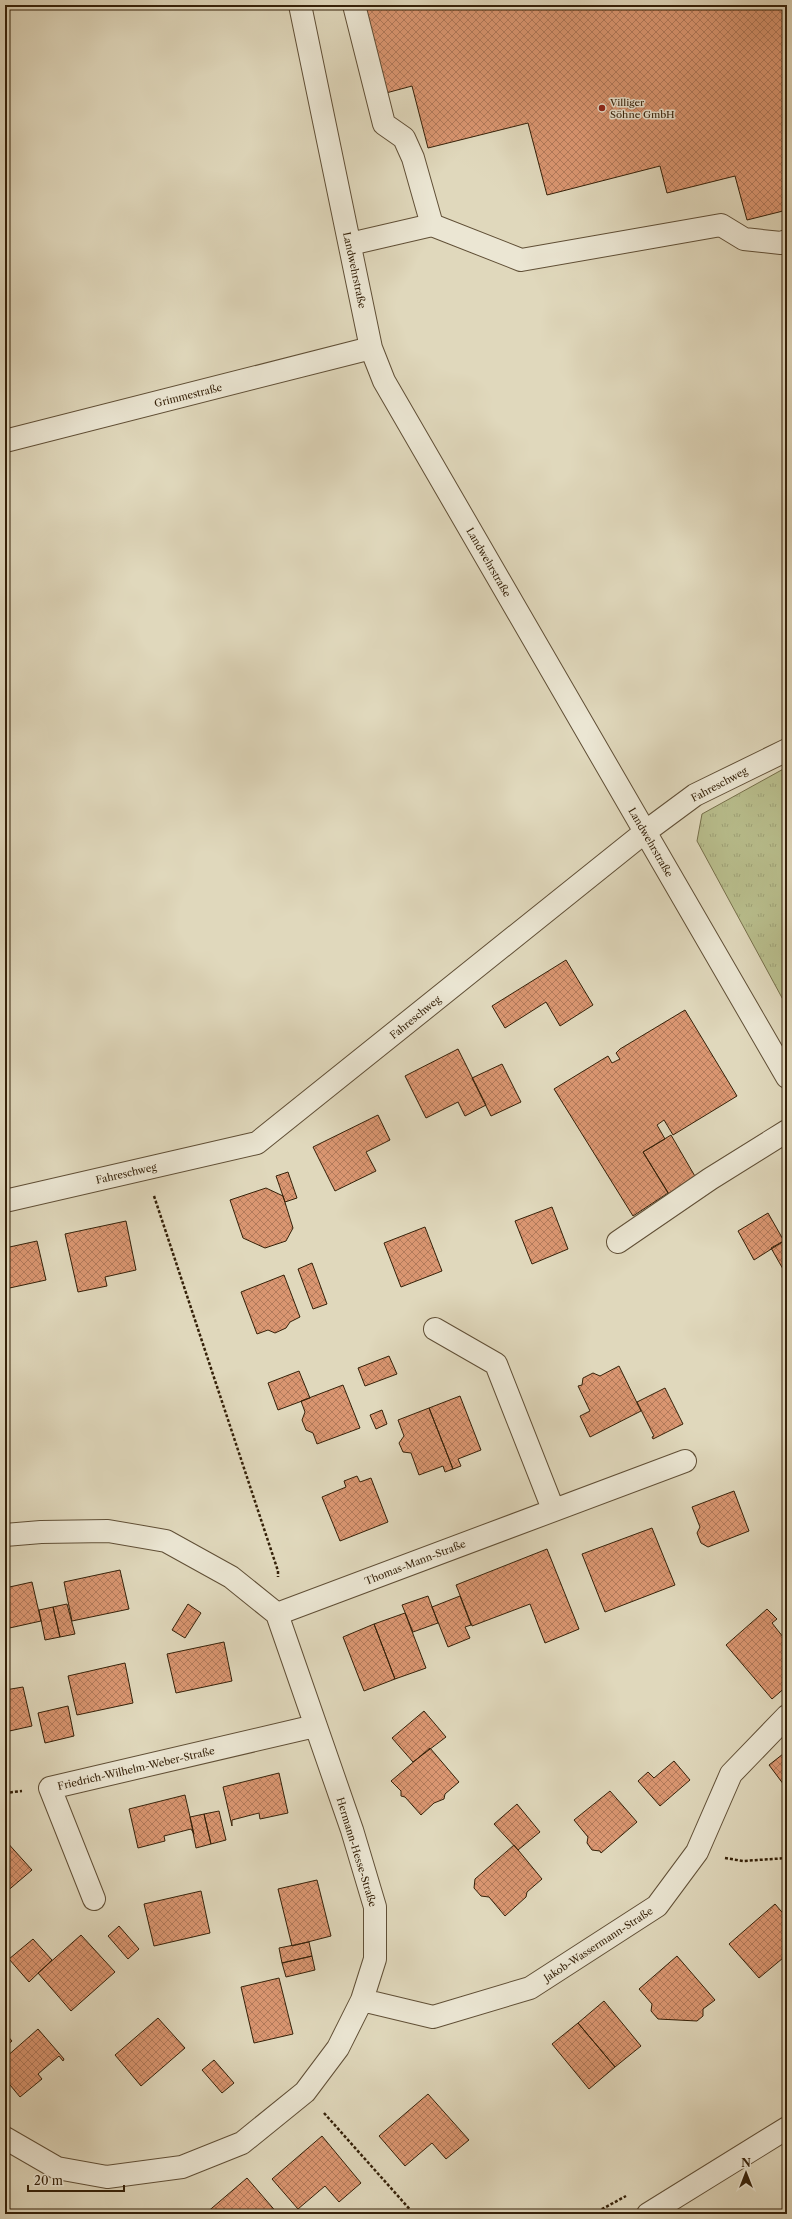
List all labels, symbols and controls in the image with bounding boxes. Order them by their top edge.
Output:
place label: Villiger Söhne GmbH [609,96,675,121]
marker: Villiger Söhne GmbH [597,103,607,113]
street label: Landwehrstraße [340,231,369,310]
street label: Grimmestraße [153,381,224,410]
street label: Landwehrstraße [463,525,514,600]
street label: Fahreschweg [689,764,750,805]
street label: Landwehrstraße [625,805,676,880]
street label: Fahreschweg [387,992,444,1042]
street label: Fahreschweg [95,1160,158,1187]
street label: Thomas-Mann-Straße [363,1537,468,1588]
street label: Friedrich-Wilhelm-Weber-Straße [56,1744,216,1793]
street label: Hermann-Hesse-Straße [334,1796,380,1909]
street label: Jakob-Wassermann-Straße [540,1904,656,1986]
north arrow [726,2153,766,2193]
text: N [741,2156,751,2170]
scale bar [28,2167,124,2193]
text: 20 m [34,2173,63,2188]

